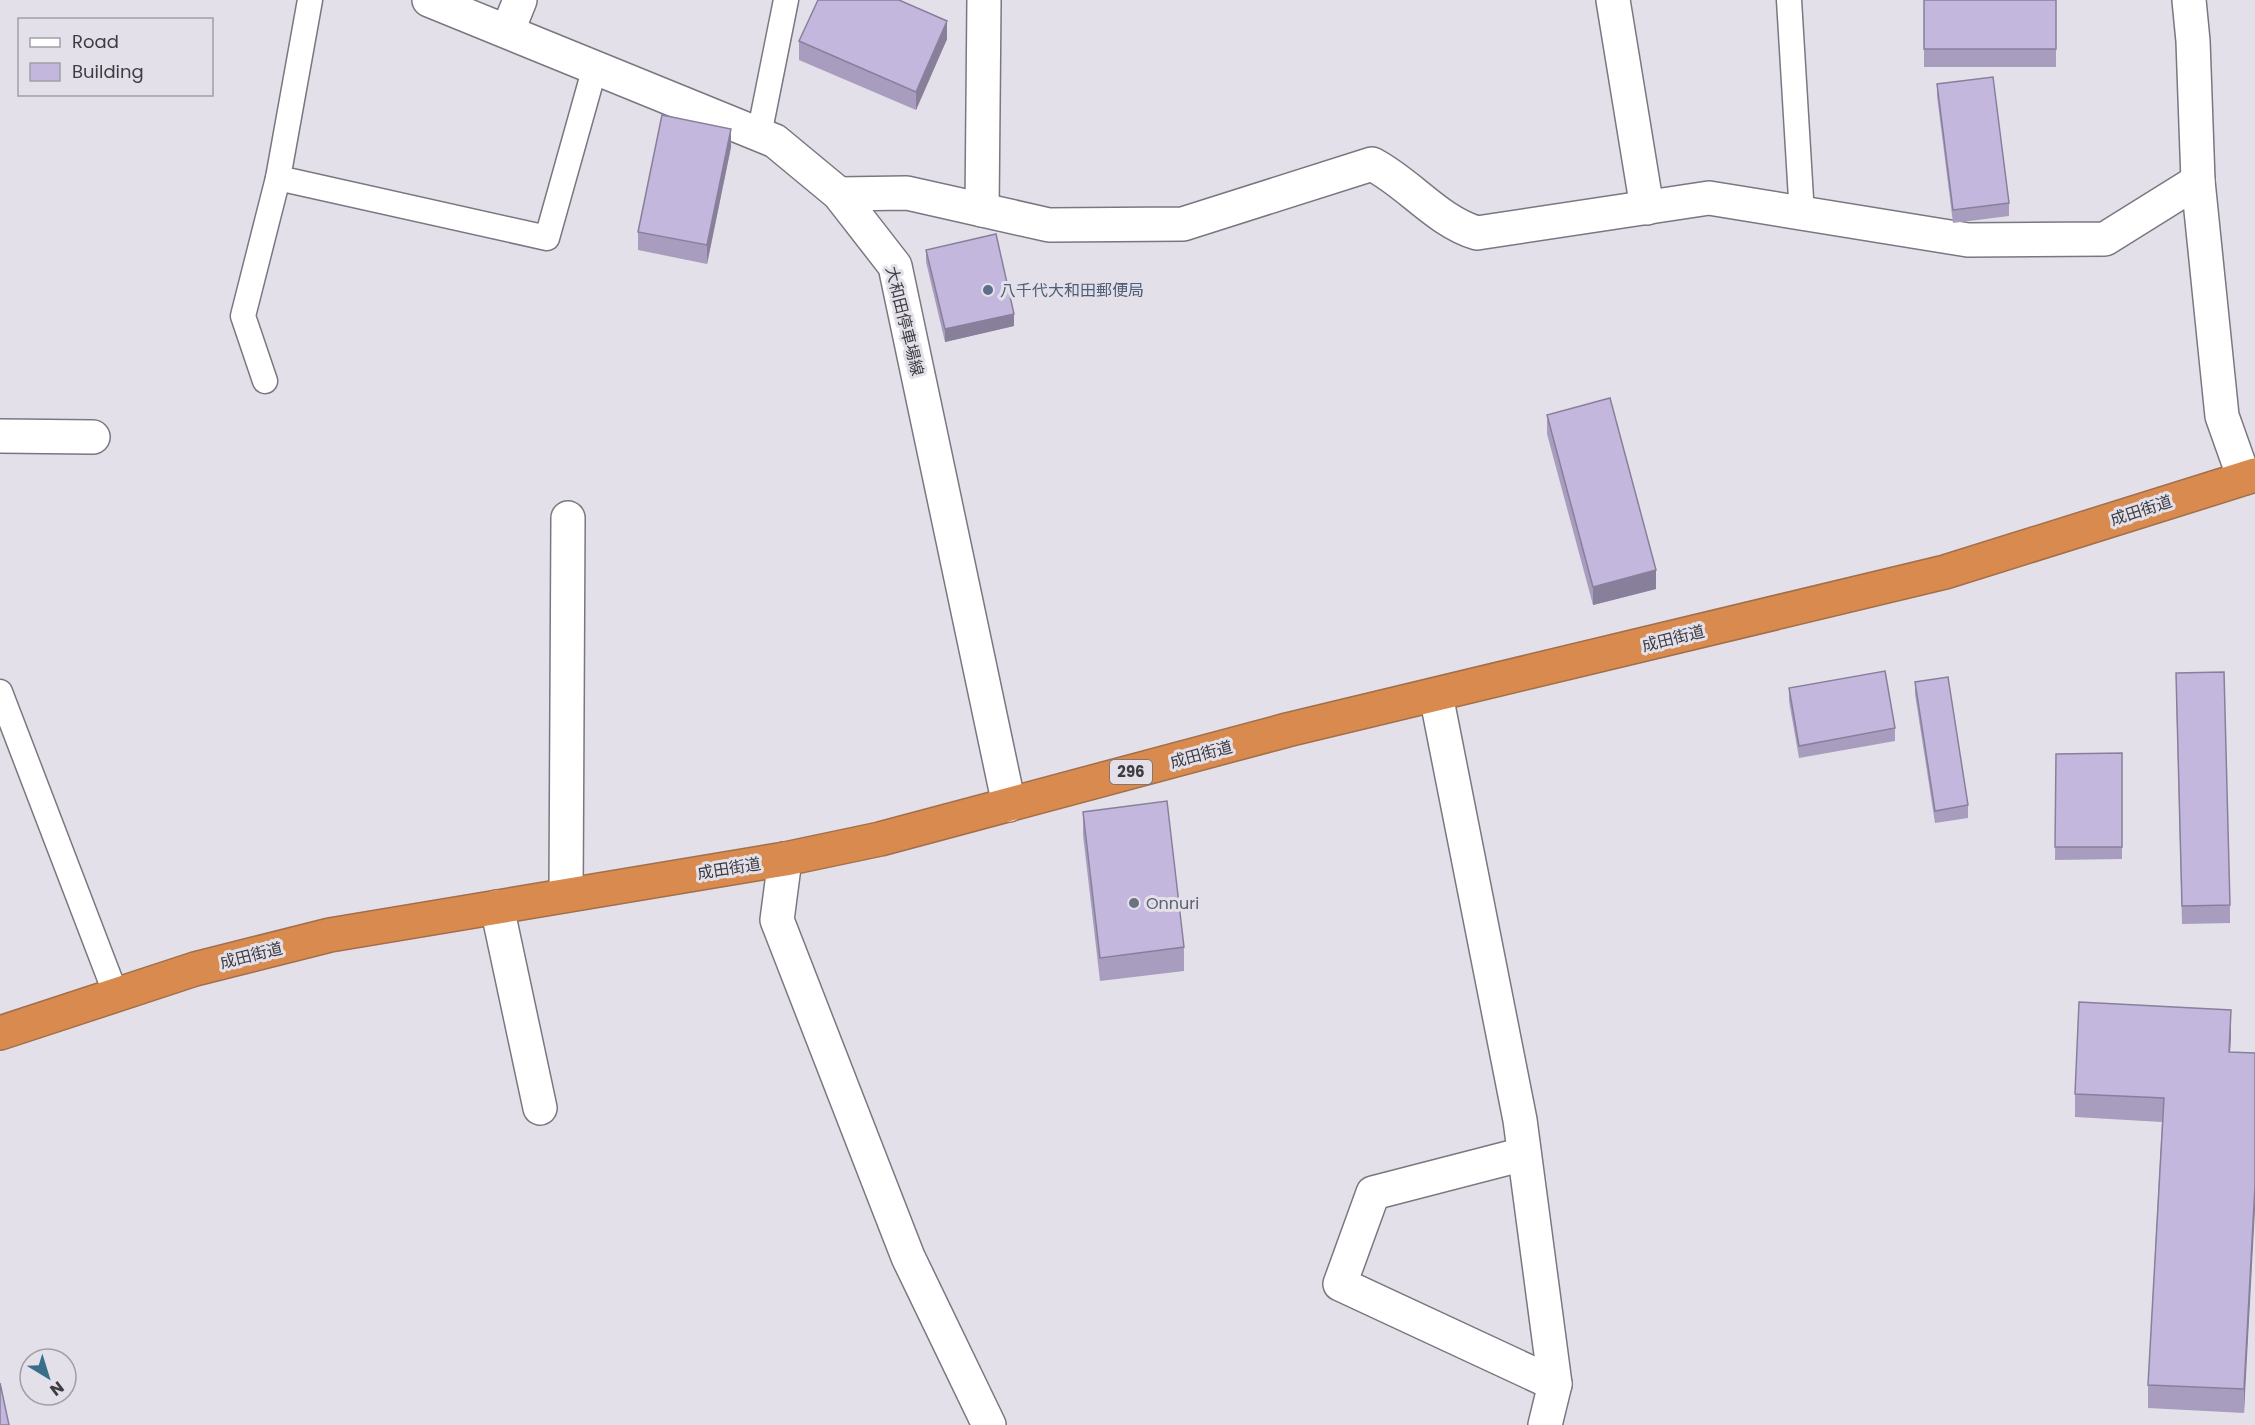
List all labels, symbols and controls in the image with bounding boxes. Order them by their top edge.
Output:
legend [18,18,213,96]
text: Road [72,29,119,54]
text: Building [72,59,144,84]
street label: 大和田停車場線 [880,264,929,378]
place label: 八千代大和田郵便局 [1000,279,1144,302]
marker: 八千代大和田郵便局 [981,283,995,297]
street label: 成田街道 [2107,490,2175,531]
street label: 成田街道 [1639,620,1707,657]
street label: 成田街道 [1167,735,1235,774]
road number: 296 [1110,760,1152,784]
street label: 成田街道 [696,852,762,885]
place label: Onnuri [1146,892,1199,915]
marker: Onnuri [1127,896,1141,910]
street label: 成田街道 [217,937,285,974]
north arrow [18,1347,78,1407]
text: N [45,1376,69,1401]

